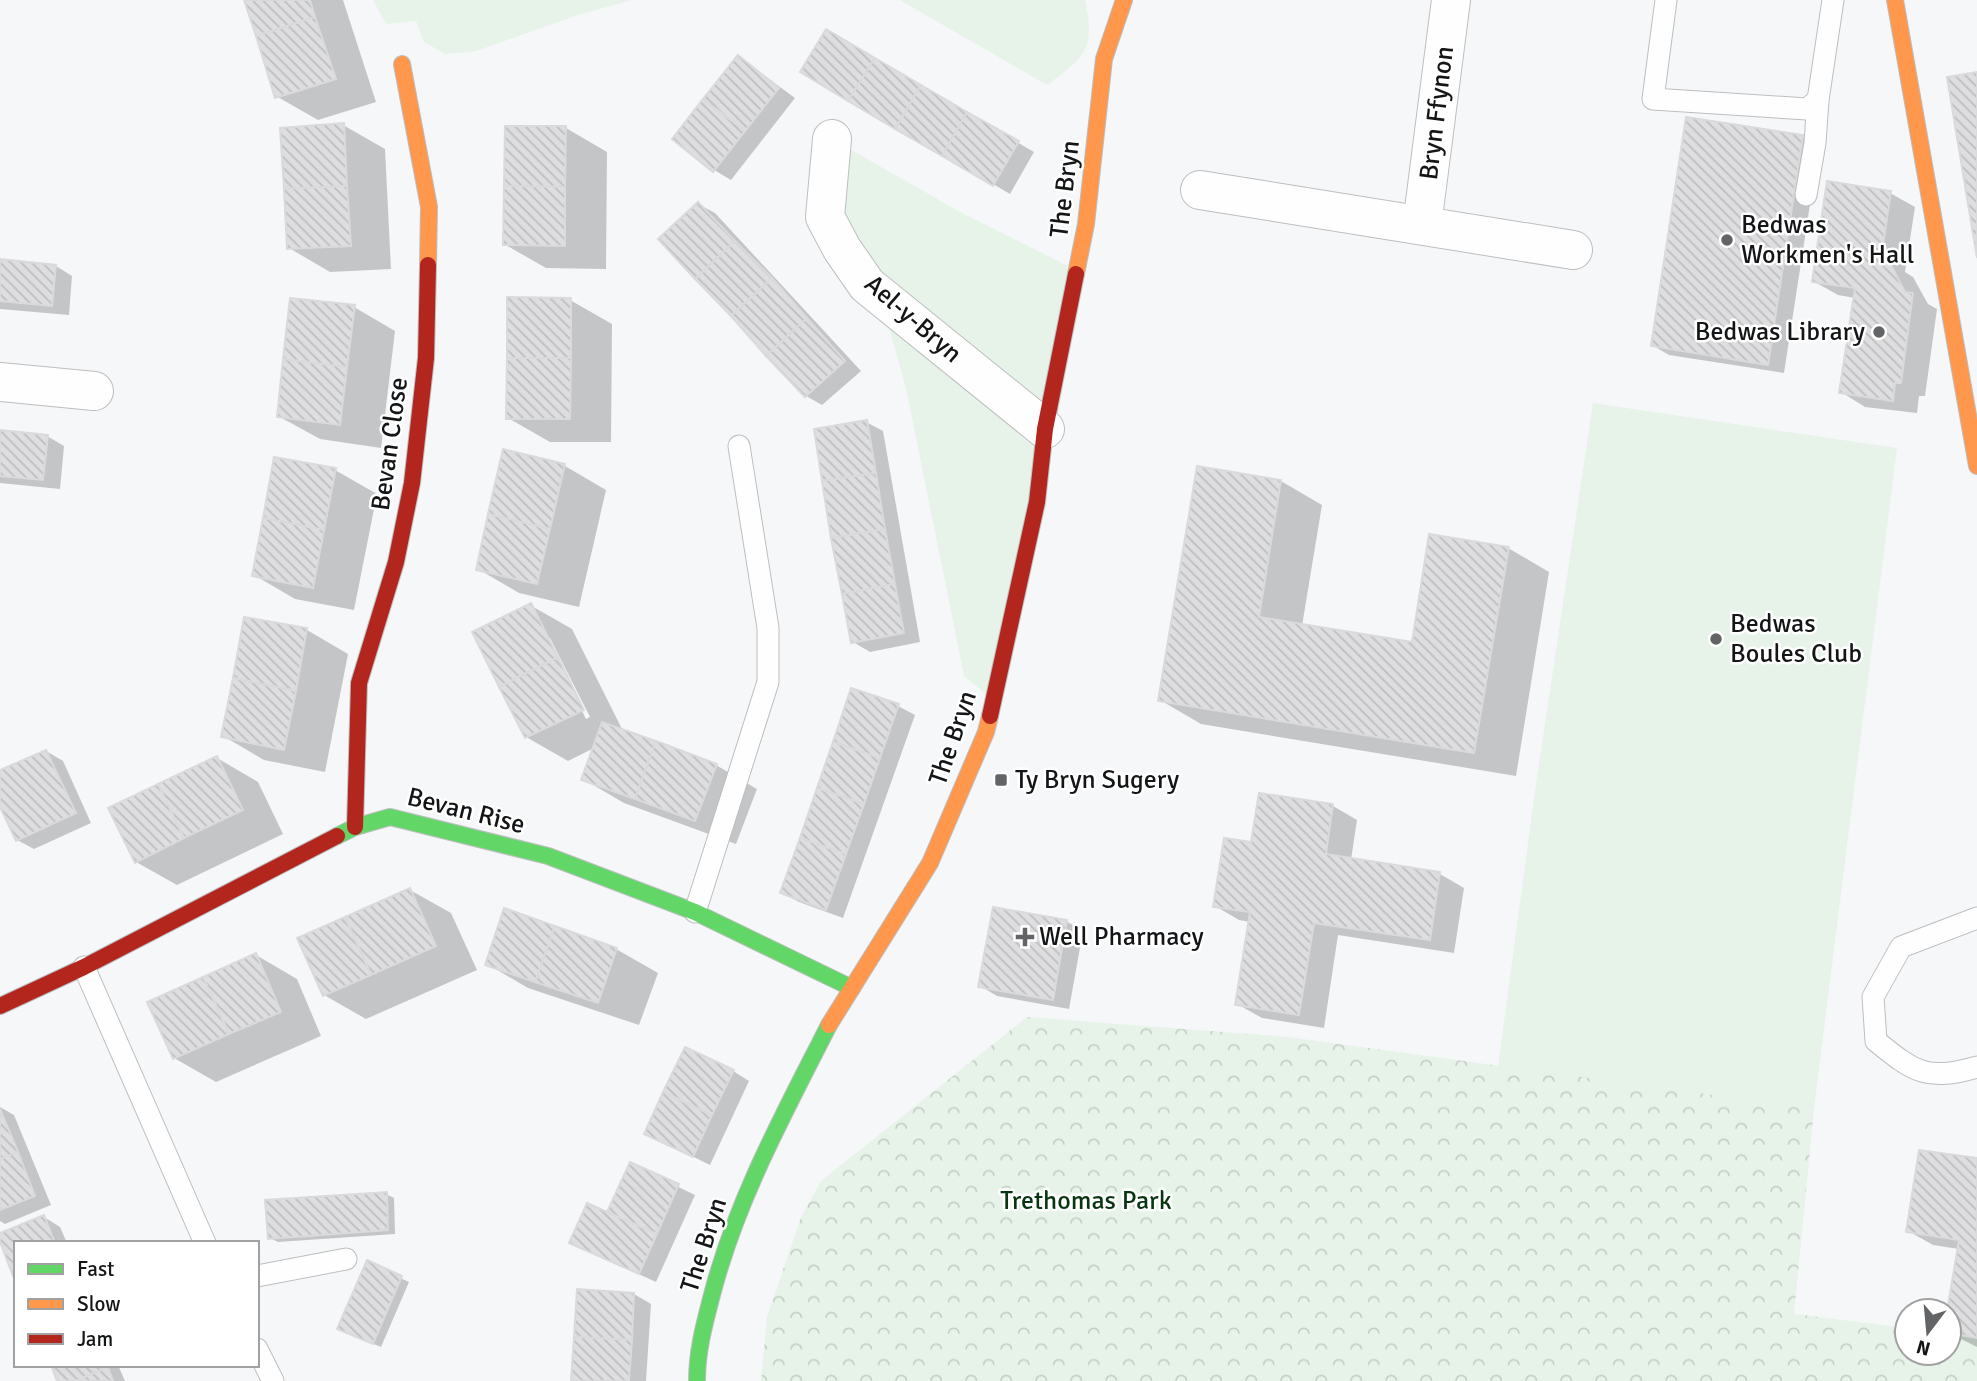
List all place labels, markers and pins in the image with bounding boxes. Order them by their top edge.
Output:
place label: Bedwas Workmen's Hall [1741,209,1914,271]
marker: Bedwas Workmen's Hall [1719,232,1735,248]
place label: Bedwas Library [1695,316,1865,348]
marker: Bedwas Library [1871,324,1887,340]
place label: Bedwas Boules Club [1730,608,1862,670]
marker: Bedwas Boules Club [1708,631,1724,647]
place label: Ty Bryn Sugery [1015,764,1179,796]
marker: Ty Bryn Sugery [993,772,1009,788]
place label: Well Pharmacy [1039,921,1204,953]
marker: Well Pharmacy [1017,929,1033,945]

